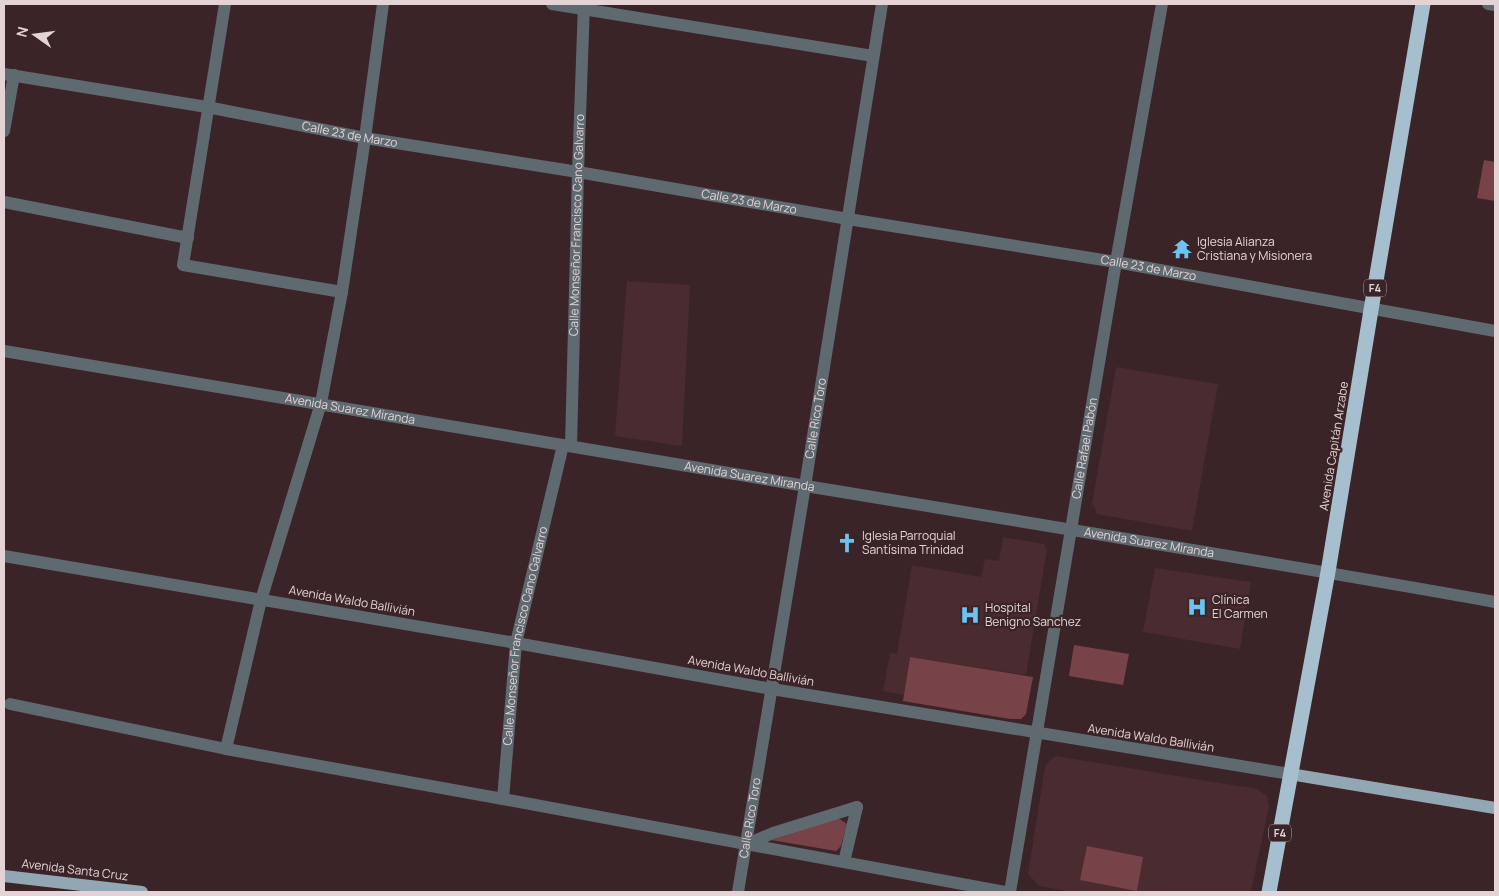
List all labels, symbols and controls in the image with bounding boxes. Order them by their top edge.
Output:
north arrow [10,10,60,60]
text: N [11,25,32,39]
street label: Calle Monseñor Francisco Cano Galvarro [565,114,588,336]
street label: Calle 23 de Marzo [301,117,399,151]
street label: Calle 23 de Marzo [700,185,798,218]
place label: Iglesia Alianza Cristiana y Misionera [1197,233,1312,264]
temple icon: Iglesia Alianza Cristiana y Misionera [1171,238,1193,260]
street label: Calle 23 de Marzo [1100,251,1198,284]
road number: F4 [1364,280,1386,296]
street label: Calle Rico Toro [801,377,830,460]
street label: Avenida Capitán Arzabe [1315,380,1352,512]
street label: Avenida Suarez Miranda [284,389,417,428]
street label: Calle Rafael Pabón [1067,396,1101,500]
street label: Avenida Suarez Miranda [683,457,816,495]
street label: Avenida Suarez Miranda [1083,523,1216,561]
street label: Calle Monseñor Francisco Cano Galvarro [499,525,551,746]
place label: Iglesia Parroquial Santísima Trinidad [862,527,964,558]
church icon: Iglesia Parroquial Santísima Trinidad [836,532,858,554]
street label: Avenida Waldo Ballivián [288,581,416,620]
place label: Clínica El Carmen [1212,591,1268,622]
hospital icon: Clínica El Carmen [1186,596,1208,618]
place label: Hospital Benigno Sanchez [985,599,1081,630]
hospital icon: Hospital Benigno Sanchez [959,604,981,626]
street label: Avenida Waldo Ballivián [687,651,815,690]
street label: Avenida Waldo Ballivián [1087,719,1216,756]
street label: Calle Rico Toro [735,776,765,859]
road number: F4 [1269,824,1291,841]
street label: Avenida Santa Cruz [21,855,129,884]

